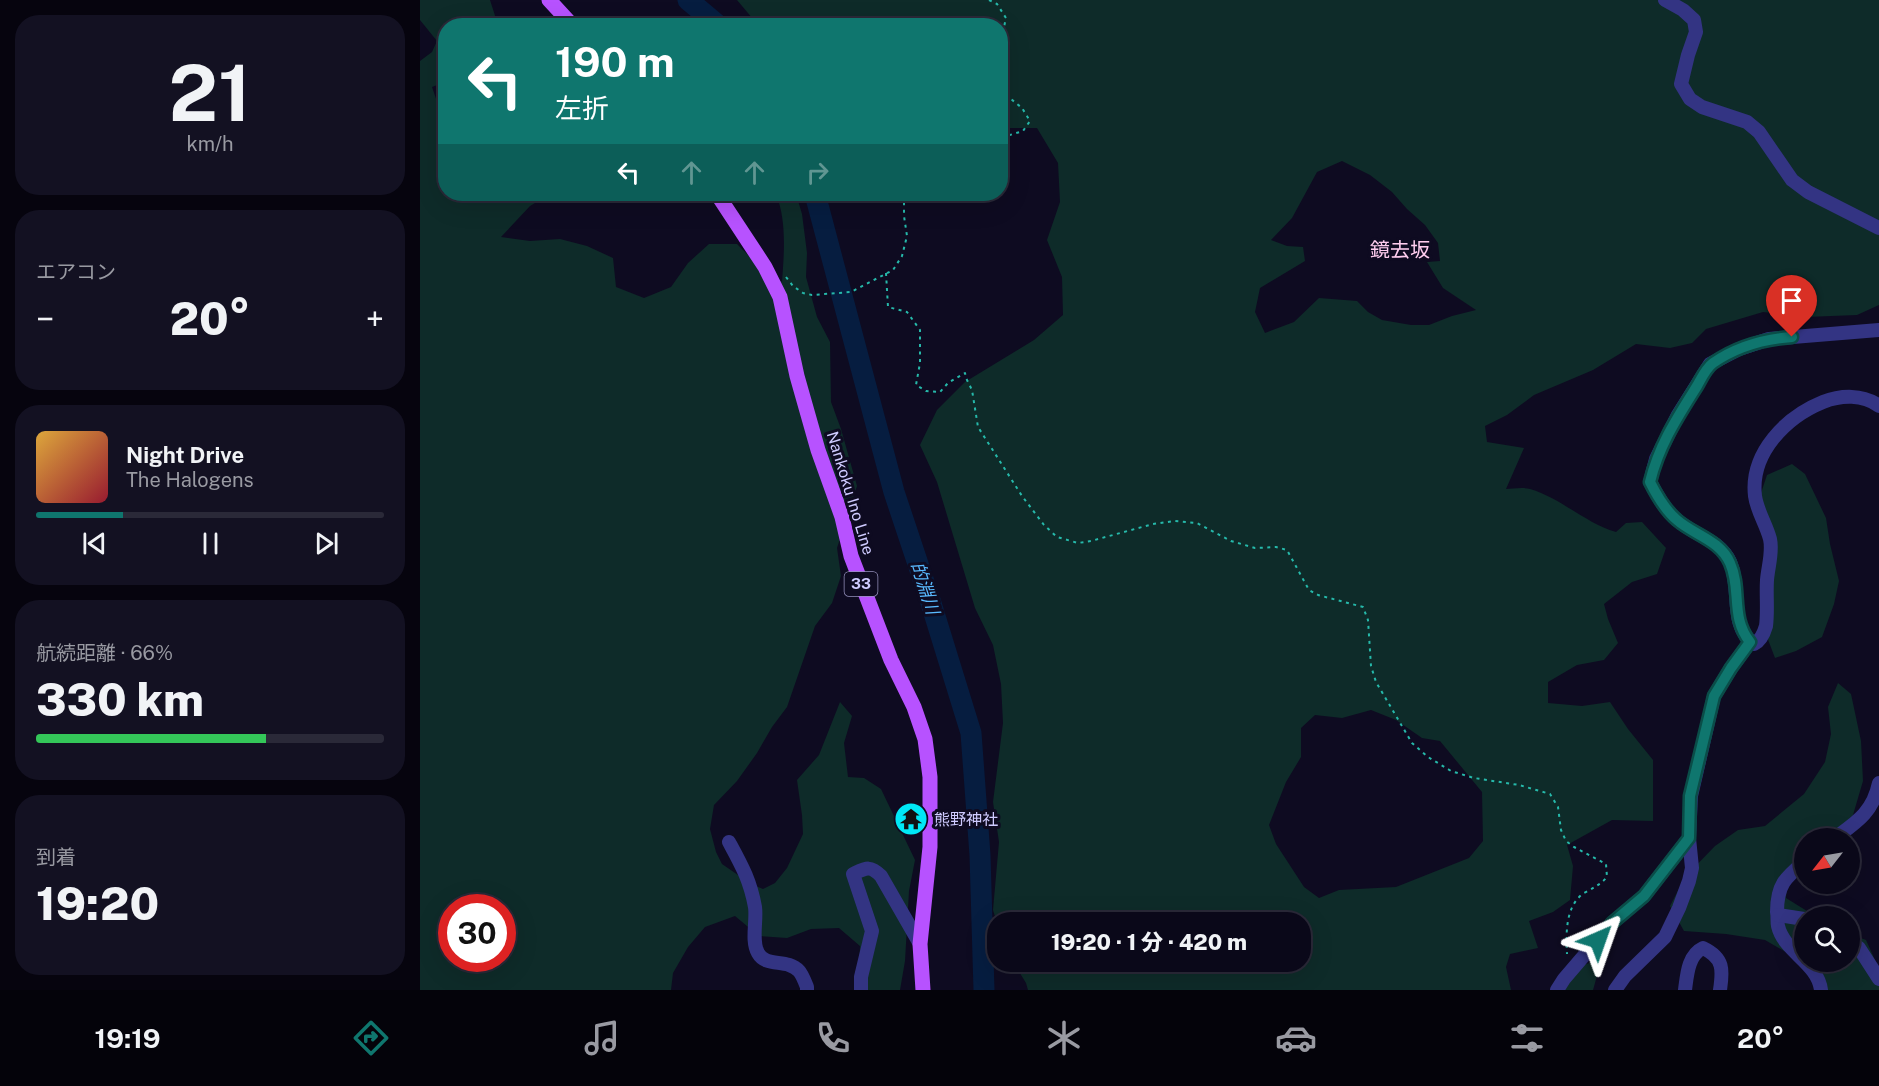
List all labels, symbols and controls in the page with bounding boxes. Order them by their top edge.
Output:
text: 190 m [555,37,675,86]
icon: left [456,42,534,120]
text: 21 [169,47,251,139]
text: 左折 [555,92,609,124]
text: km/h [186,132,234,156]
icon: left [612,156,645,189]
icon: ahead [675,156,708,189]
icon: ahead [738,156,771,189]
icon: right [801,156,834,189]
district label: 鏡去坂 [1370,238,1430,262]
text: エアコン [36,260,116,284]
pin [1766,275,1817,337]
icon: arrive [1775,284,1808,317]
text: 20° [170,292,250,345]
text: − [36,300,54,338]
text: + [366,300,384,338]
street label: Nankoku Ino Line [823,429,878,557]
text: Night Drive [126,442,244,468]
text: The Halogens [126,468,254,492]
icon: previous [78,527,111,560]
icon: pause [194,527,227,560]
icon: next [310,527,343,560]
water label: 的淵川 [907,559,944,619]
road number: 33 [844,572,878,596]
text: 航続距離 · 66% [36,641,173,665]
text: 330 km [36,673,204,726]
temple icon: 熊野神社 [893,801,929,837]
place label: 熊野神社 [934,810,998,829]
north arrow [1794,828,1860,894]
map controls [1794,828,1860,972]
text: 到着 [36,845,76,869]
text: 19:20 [36,877,159,930]
speed limit sign: 30 [438,894,516,972]
button: search [1794,906,1860,972]
position arrow [1566,908,1630,972]
text: 19:20 · 1 分 · 420 m [1051,929,1247,955]
icon: directions [350,1017,392,1059]
icon: music [581,1017,623,1059]
icon: phone [812,1017,854,1059]
icon: climate [1043,1017,1085,1059]
icon: car [1275,1017,1317,1059]
icon: filters [1506,1017,1548,1059]
text: 19:19 [95,1022,161,1054]
text: 20° [1737,1022,1784,1054]

